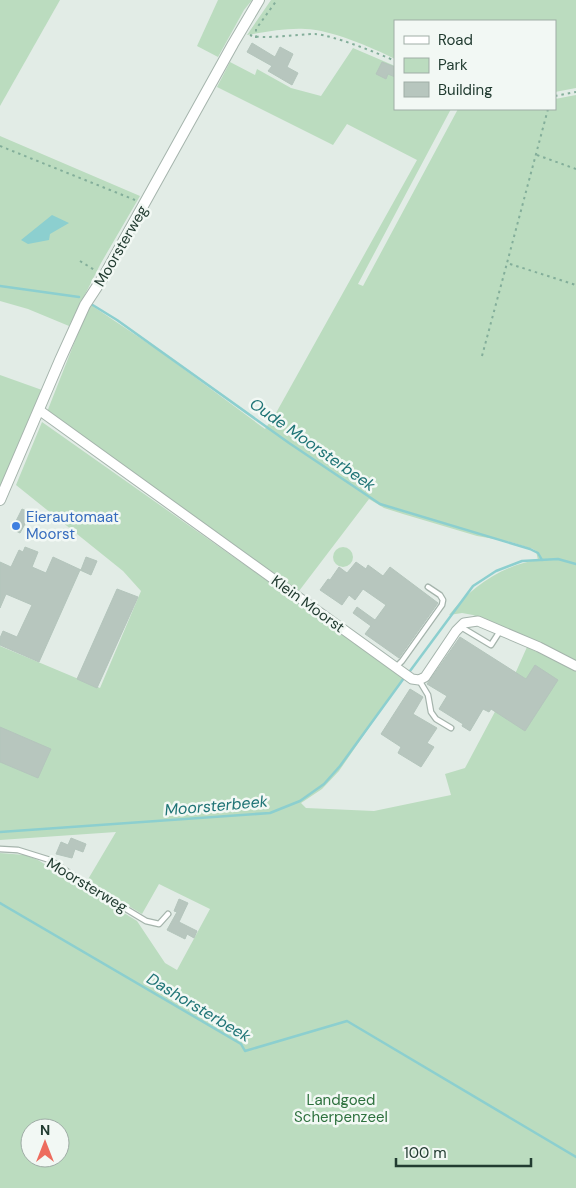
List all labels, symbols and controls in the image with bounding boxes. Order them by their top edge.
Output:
legend [394,20,556,110]
text: Road [438,30,473,50]
text: Park [438,55,468,75]
text: Building [438,80,493,100]
street label: Moorsterweg [90,202,152,290]
water label: Oude Moorsterbeek [246,393,380,496]
place label: Eierautomaat Moorst [26,507,119,544]
marker: Eierautomaat Moorst [10,520,22,532]
street label: Klein Moorst [267,571,349,637]
water label: Moorsterbeek [163,790,269,820]
street label: Moorsterweg [43,853,131,917]
water label: Dashorsterbeek [143,968,255,1047]
park label: Landgoed Scherpenzeel [294,1090,388,1127]
north arrow [20,1118,70,1168]
text: N [40,1121,50,1139]
scale bar [396,1136,531,1168]
text: 100 m [404,1143,447,1163]

